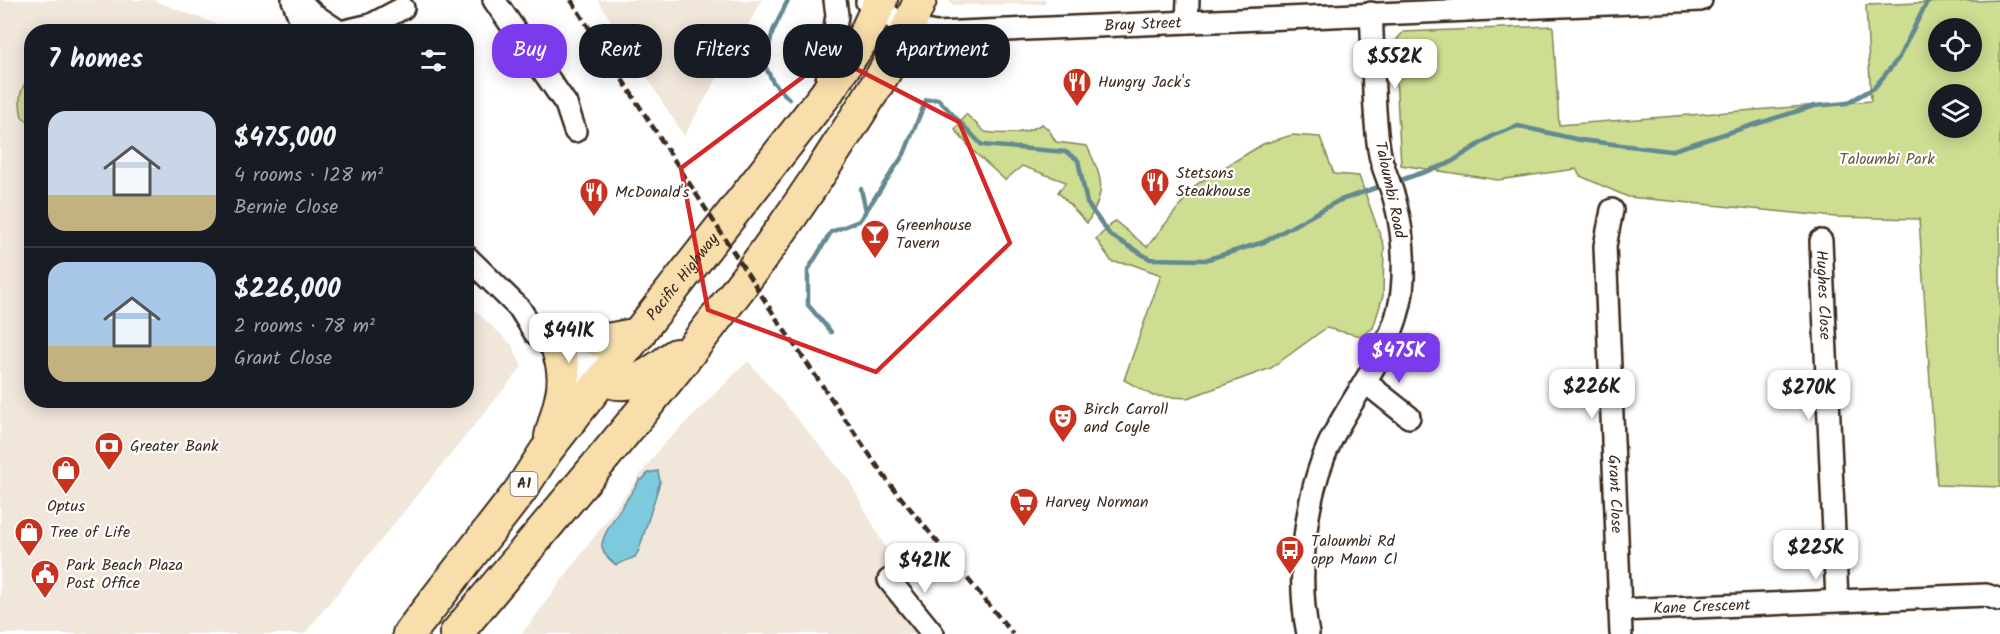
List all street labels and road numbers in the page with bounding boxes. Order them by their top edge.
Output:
street label: Bray Street [1104,10,1183,38]
street label: Taloumbi Road [1368,139,1413,242]
street label: Pacific Highway [640,227,725,326]
street label: Hughes Close [1809,249,1838,340]
street label: Grant Close [1601,454,1629,534]
road number: A1 [510,472,538,496]
street label: Kane Crescent [1653,592,1752,621]

